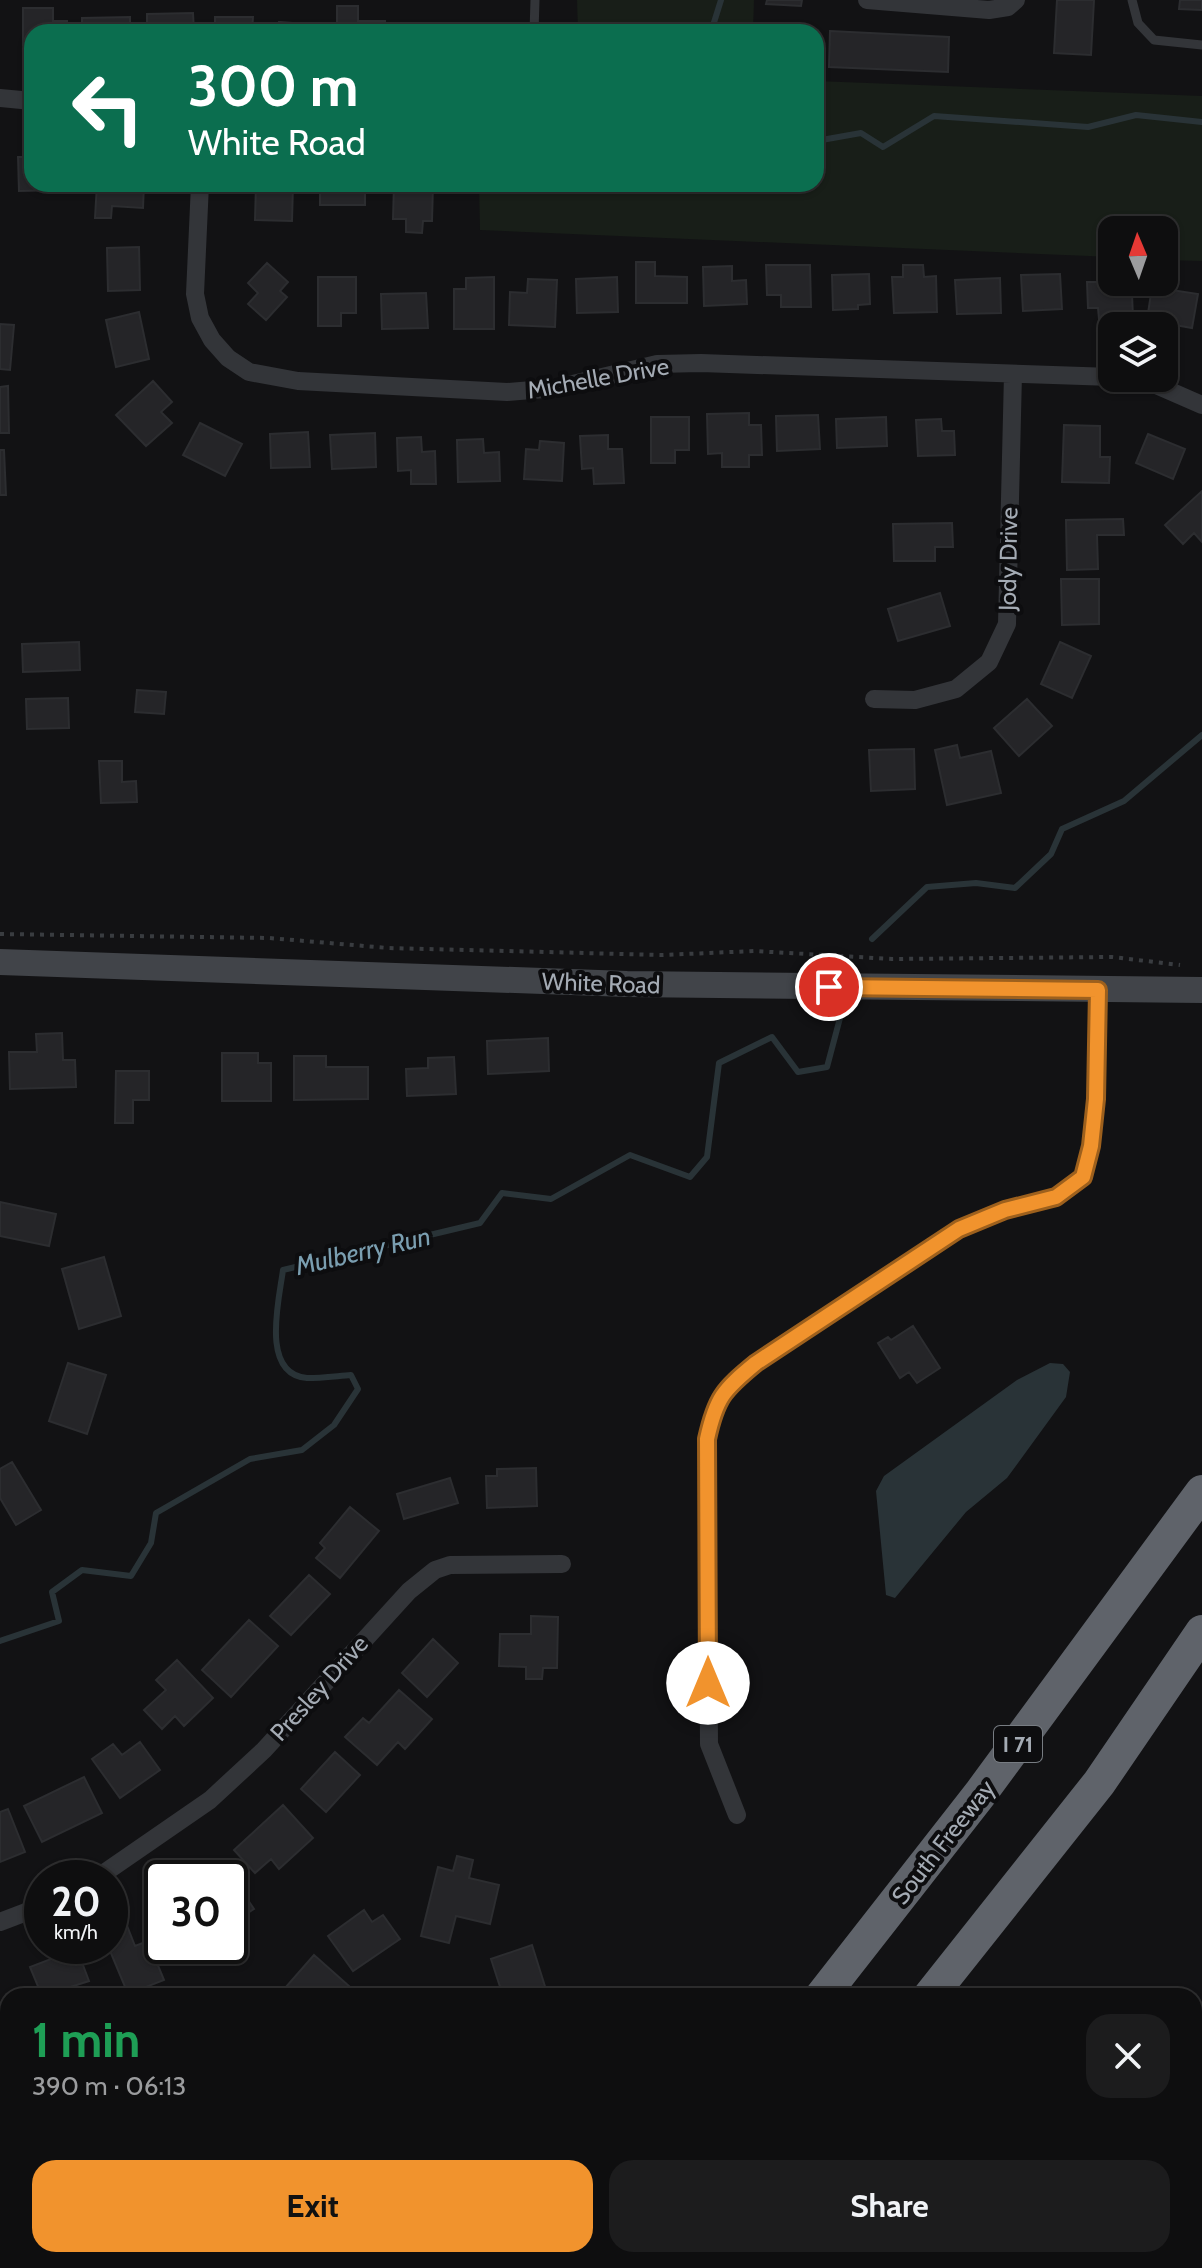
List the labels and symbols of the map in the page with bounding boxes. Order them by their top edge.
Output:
north arrow [1098,216,1178,296]
street label: Michelle Drive [525,351,671,405]
street label: Jody Drive [993,507,1023,612]
pin [795,953,863,1021]
street label: White Road [541,966,661,1000]
water label: Mulberry Run [291,1220,434,1282]
street label: Presley Drive [264,1629,374,1747]
position arrow [666,1641,750,1725]
road number: I 71 [994,1726,1042,1762]
street label: South Freeway [885,1774,1001,1910]
speed limit sign: 30 [144,1860,248,1964]

